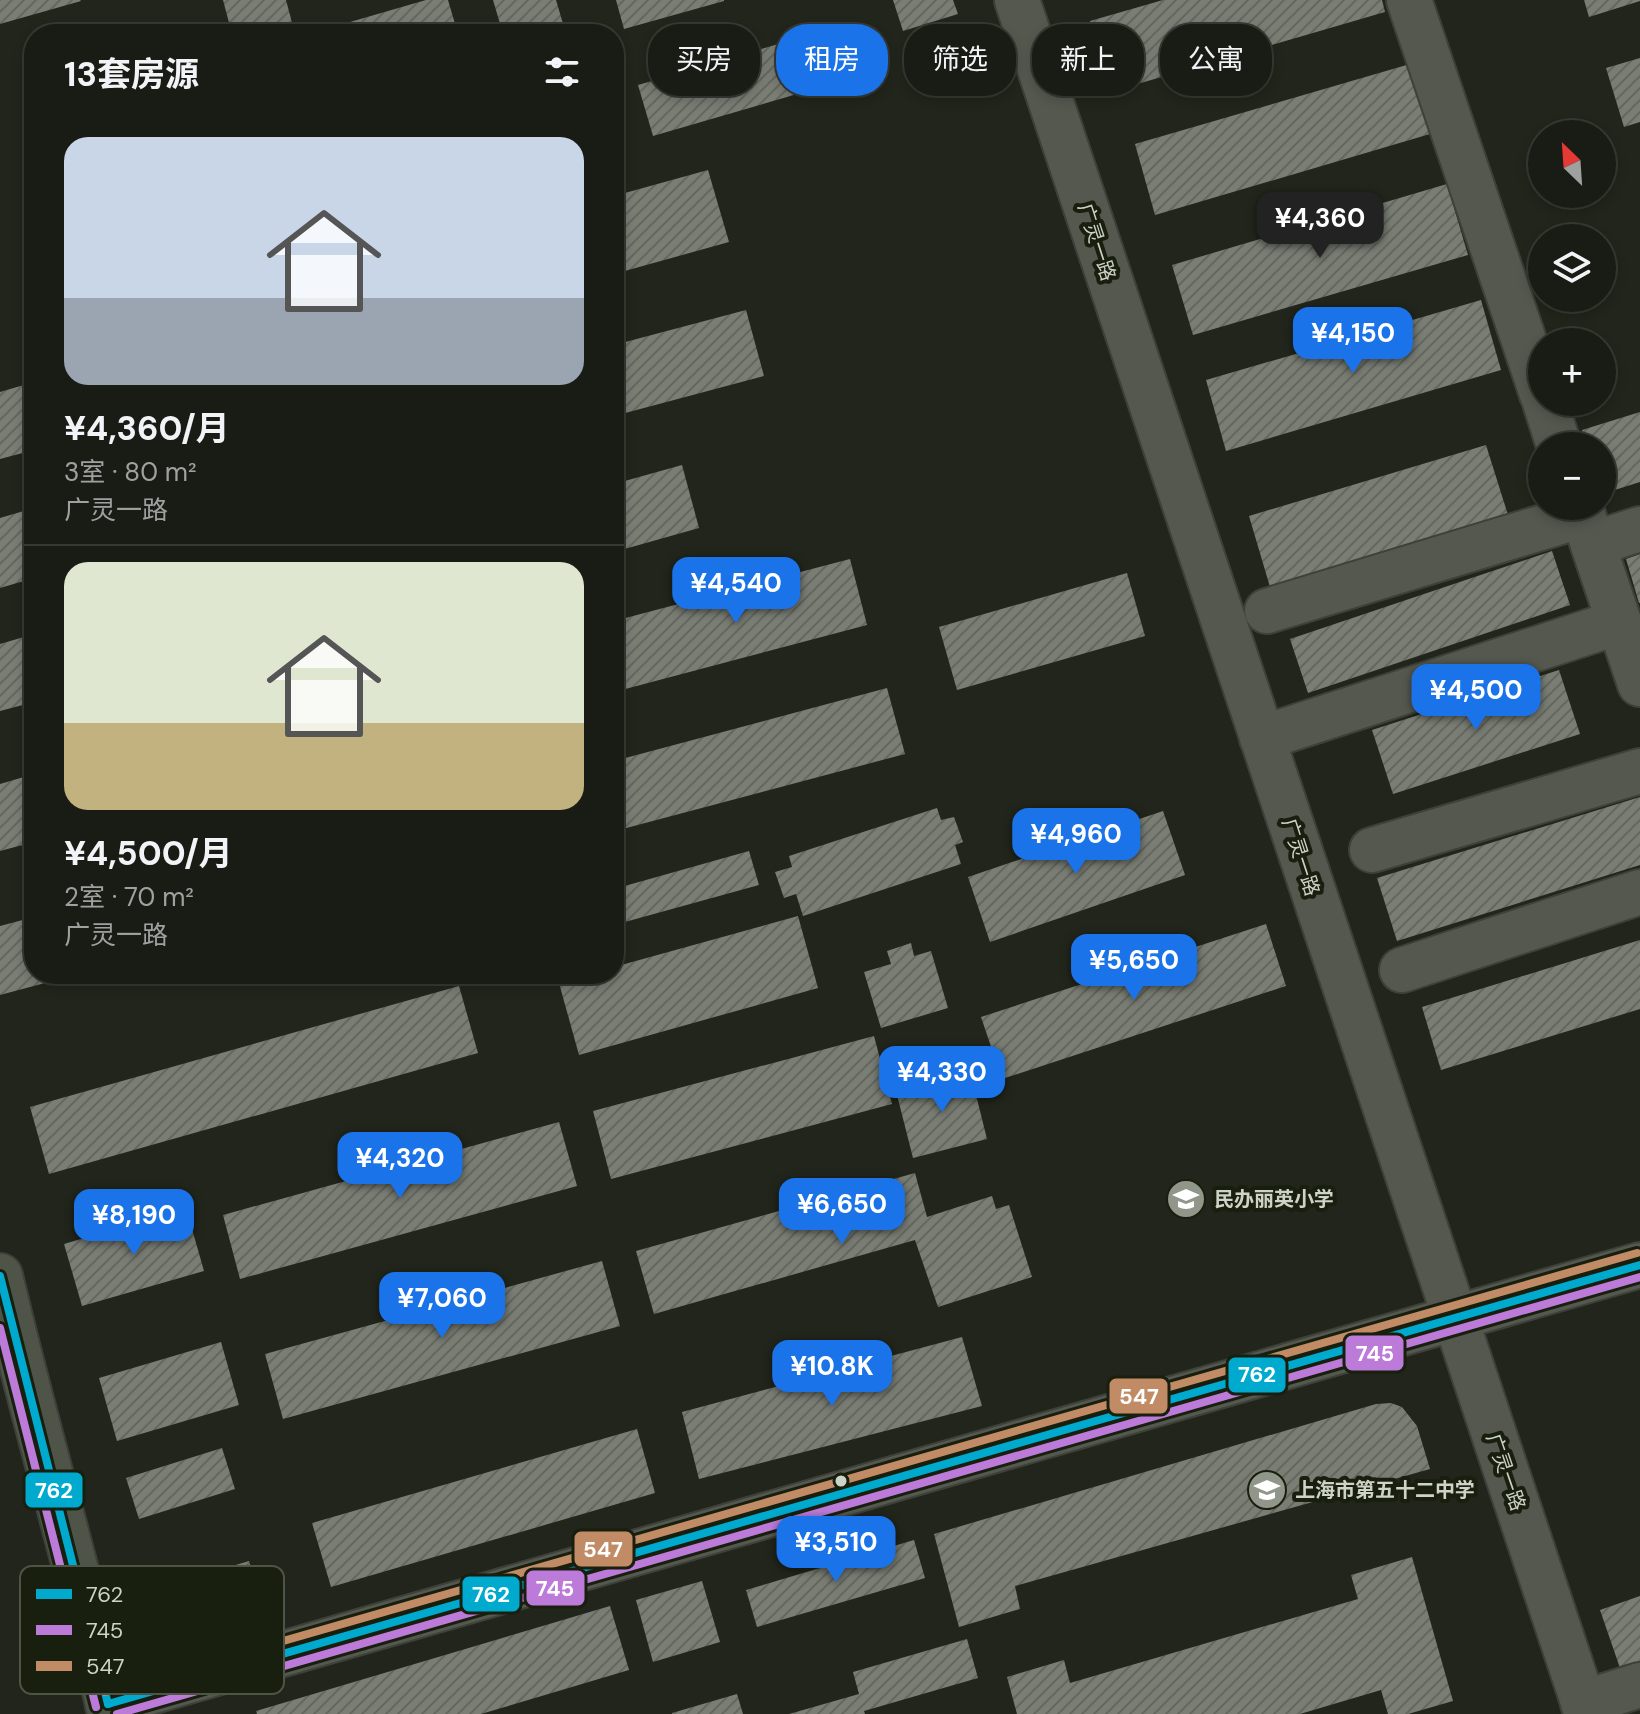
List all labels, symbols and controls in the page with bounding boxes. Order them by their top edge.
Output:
chip: 买房 [648,24,760,96]
chip: 租房 [776,24,888,96]
chip: 筛选 [904,24,1016,96]
chip: 新上 [1032,24,1144,96]
chip: 公寓 [1160,24,1272,96]
icon: filters [540,50,584,94]
text: 13套房源 [64,52,199,97]
north arrow [1528,120,1616,208]
map controls [1528,120,1616,520]
icon: home [252,189,396,333]
pin: ¥4,360 [1255,192,1385,260]
street label: 广灵一路 [1072,200,1122,284]
text: ¥4,360 [1275,201,1365,235]
button: layers [1528,224,1616,312]
pin: ¥4,150 [1288,307,1418,375]
text: ¥4,150 [1311,316,1395,350]
button: + [1528,328,1616,416]
text: ¥4,360/月 [64,406,230,451]
button: − [1528,432,1616,520]
text: 3室 · 80 m² [64,455,197,489]
text: 广灵一路 [64,493,168,527]
pin: ¥4,540 [671,557,801,625]
text: ¥4,540 [690,566,782,600]
icon: home [252,614,396,758]
pin: ¥4,500 [1411,664,1541,732]
text: ¥4,500 [1430,673,1522,707]
pin: ¥4,960 [1011,808,1141,876]
street label: 广灵一路 [1276,815,1326,899]
text: ¥4,960 [1030,817,1122,851]
text: ¥4,500/月 [64,831,233,876]
text: 2室 · 70 m² [64,880,194,914]
text: 广灵一路 [64,918,168,952]
pin: ¥5,650 [1069,934,1199,1002]
text: ¥5,650 [1089,943,1179,977]
pin: ¥4,330 [877,1046,1007,1114]
text: ¥4,330 [897,1055,987,1089]
pin: ¥4,320 [335,1132,465,1200]
text: ¥4,320 [355,1141,445,1175]
pin: ¥6,650 [777,1178,907,1246]
school or university icon: 民办丽英小学 [1165,1178,1207,1220]
place label: 民办丽英小学 [1214,1186,1334,1212]
text: ¥6,650 [797,1187,887,1221]
pin: ¥8,190 [69,1189,199,1257]
text: ¥8,190 [92,1198,176,1232]
pin: ¥7,060 [377,1272,507,1340]
text: ¥7,060 [397,1281,487,1315]
line badge: 745 [1344,1334,1405,1372]
text: 745 [1356,1339,1394,1368]
pin: ¥10.8K [767,1340,897,1408]
text: ¥10.8K [790,1349,874,1383]
line badge: 762 [1227,1356,1287,1394]
text: 762 [1238,1360,1276,1389]
line badge: 547 [1108,1377,1169,1415]
text: 547 [1119,1382,1159,1411]
street label: 广灵一路 [1481,1430,1531,1514]
school or university icon: 上海市第五十二中学 [1246,1469,1288,1511]
line badge: 762 [24,1471,84,1509]
unlabelled marker [833,1473,849,1489]
text: 762 [35,1476,73,1505]
place label: 上海市第五十二中学 [1295,1477,1475,1503]
pin: ¥3,510 [771,1516,901,1584]
text: ¥3,510 [795,1525,877,1559]
line badge: 547 [573,1530,634,1568]
text: 547 [583,1535,623,1564]
legend [20,1566,284,1694]
line badge: 745 [525,1569,586,1607]
text: 745 [536,1574,574,1603]
line badge: 762 [461,1575,521,1613]
text: 762 [86,1580,123,1609]
text: 762 [472,1580,510,1609]
text: 745 [86,1616,123,1645]
text: 547 [86,1652,125,1681]

